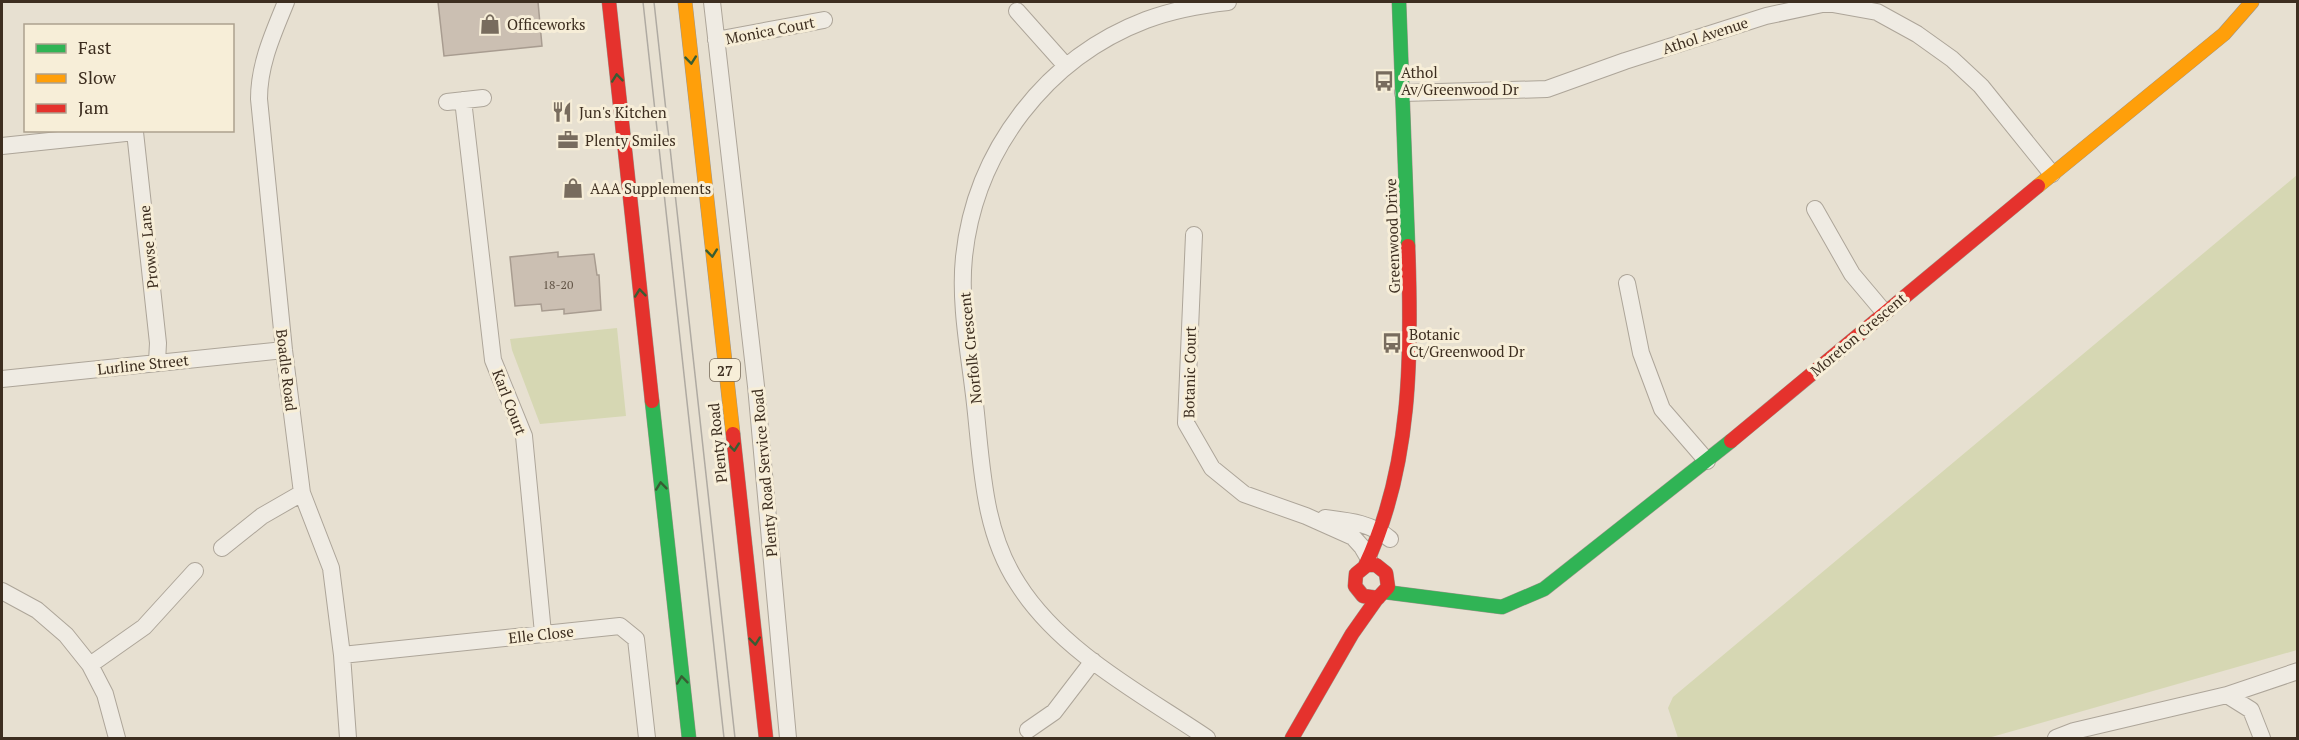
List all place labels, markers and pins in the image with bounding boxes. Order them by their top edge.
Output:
shop icon: Officeworks [478,12,502,36]
place label: Officeworks [507,14,586,34]
place label: Athol Av/Greenwood Dr [1401,62,1519,99]
bus stop icon: Athol Av/Greenwood Dr [1372,69,1396,93]
restaurant icon: Jun's Kitchen [550,100,574,124]
place label: Jun's Kitchen [579,102,667,122]
office icon: Plenty Smiles [556,128,580,152]
place label: Plenty Smiles [585,130,676,150]
shop icon: AAA Supplements [561,176,585,200]
place label: AAA Supplements [590,178,711,198]
place label: Botanic Ct/Greenwood Dr [1409,324,1525,361]
bus stop icon: Botanic Ct/Greenwood Dr [1380,331,1404,355]

